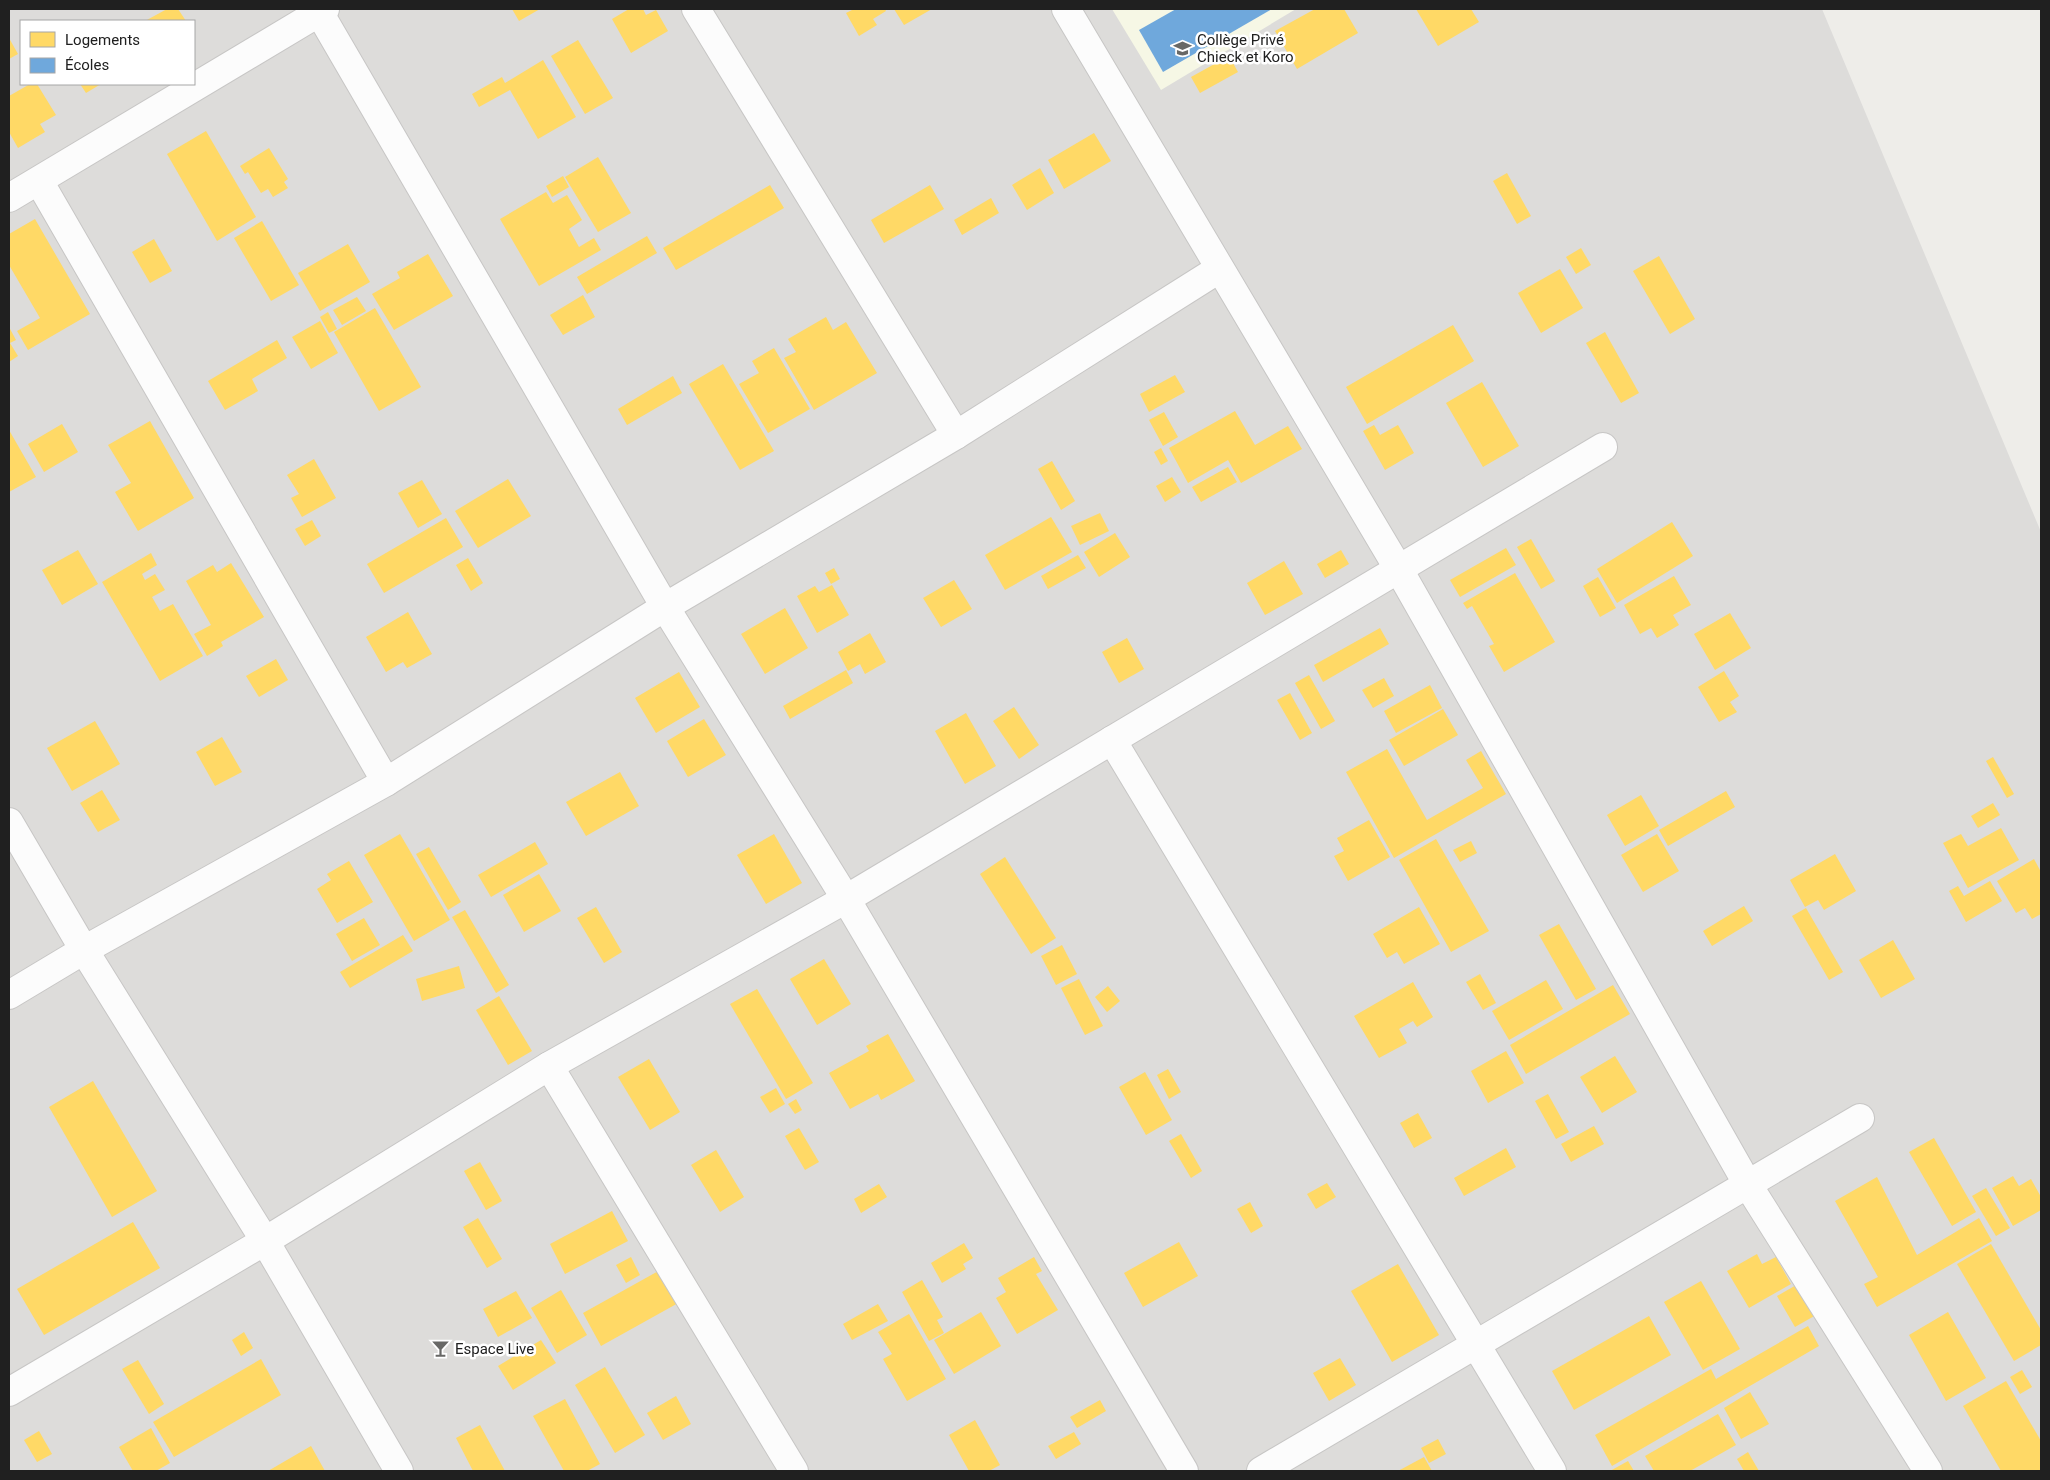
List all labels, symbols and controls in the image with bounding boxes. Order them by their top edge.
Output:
legend [20,20,195,85]
text: Logements [65,31,140,49]
place label: Collège Privé Chieck et Koro [1197,31,1294,66]
school or university icon: Collège Privé Chieck et Koro [1173,39,1193,59]
text: Écoles [65,56,109,74]
bar icon: Espace Live [431,1339,451,1359]
place label: Espace Live [455,1340,534,1358]

